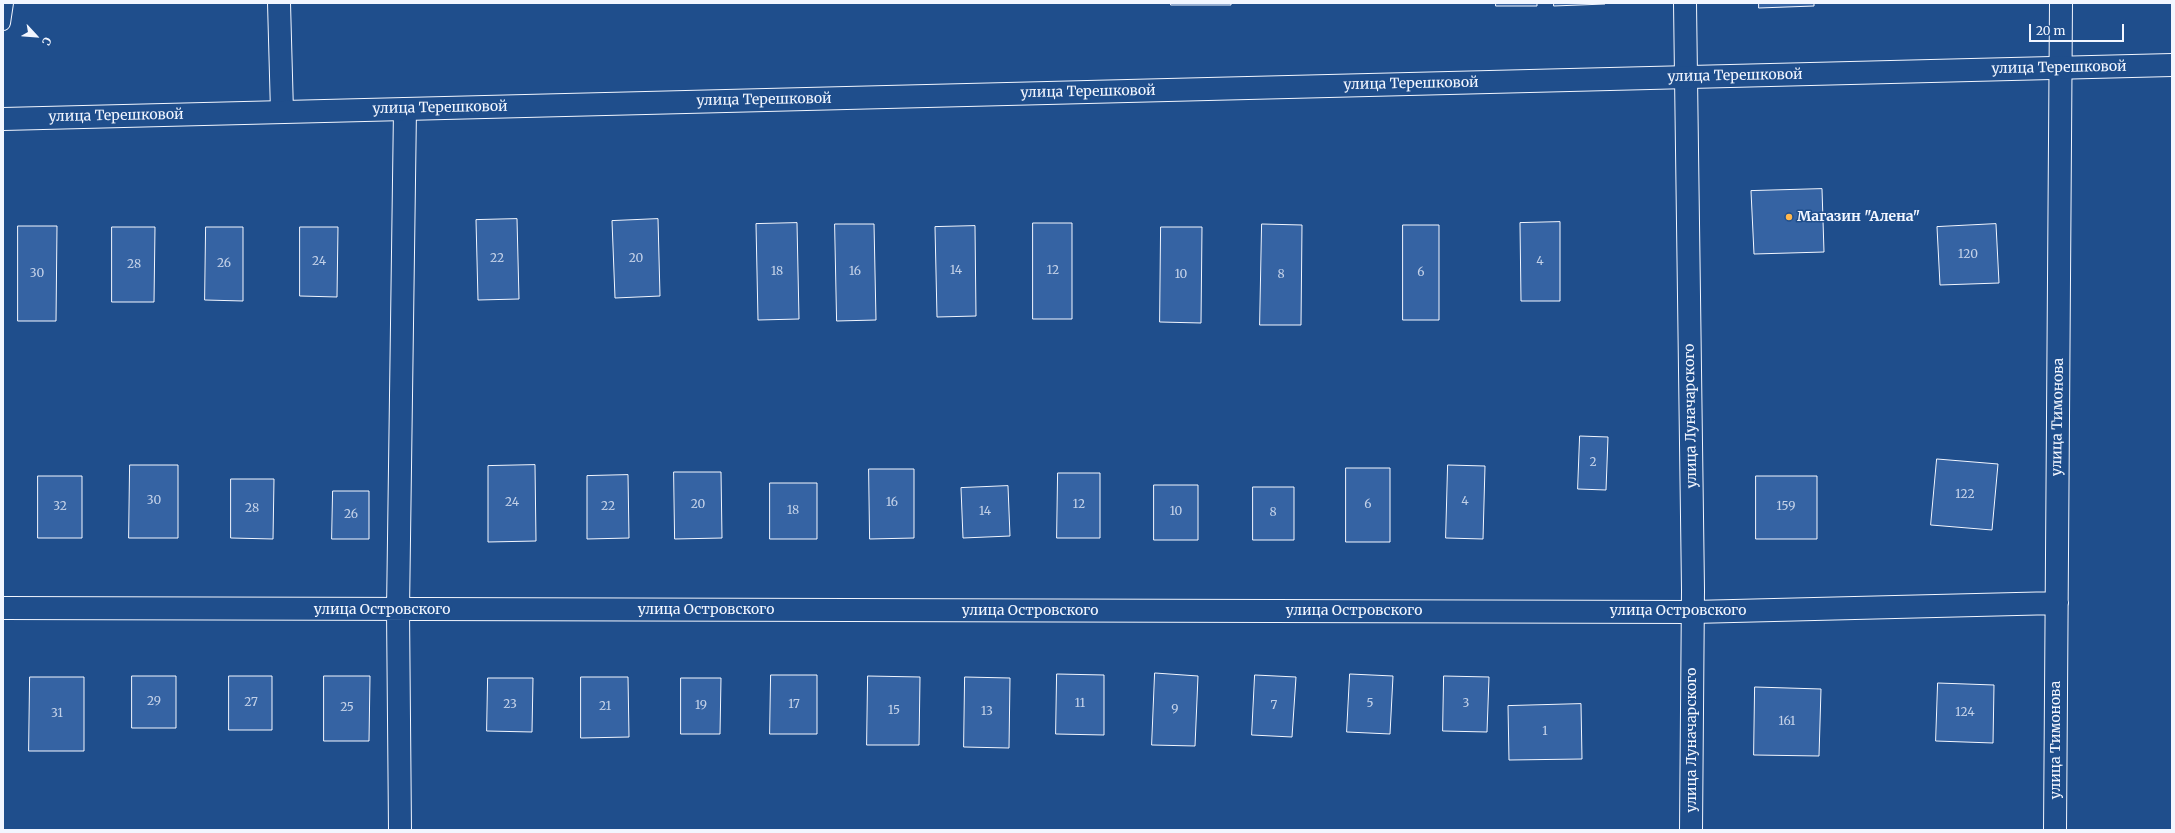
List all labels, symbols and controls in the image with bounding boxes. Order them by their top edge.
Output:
north arrow [16,16,56,56]
scale bar [2031,16,2126,42]
text: 20 m [2036,23,2065,38]
text: С [39,35,55,48]
street label: улица Терешковой [1991,58,2127,78]
street label: улица Терешковой [1667,66,1803,86]
street label: улица Терешковой [1343,74,1479,94]
street label: улица Терешковой [1020,82,1156,102]
street label: улица Терешковой [696,90,832,110]
street label: улица Терешковой [372,98,508,118]
street label: улица Терешковой [48,106,184,126]
place label: Магазин "Алена" [1797,209,1920,225]
marker: Магазин "Алена" [1784,212,1794,222]
house number: 120 [1958,248,1978,262]
house number: 22 [490,252,504,266]
house number: 20 [629,252,643,266]
house number: 24 [312,255,326,269]
house number: 4 [1536,255,1544,269]
house number: 26 [217,257,231,271]
house number: 28 [127,258,141,272]
house number: 14 [950,264,962,278]
house number: 12 [1047,264,1059,278]
house number: 18 [771,265,783,279]
house number: 16 [849,265,861,279]
house number: 6 [1417,266,1425,280]
house number: 30 [30,267,44,281]
house number: 10 [1175,268,1187,282]
house number: 8 [1277,268,1285,282]
street label: улица Луначарского [1681,343,1701,489]
street label: улица Тимонова [2049,358,2067,476]
house number: 2 [1589,456,1597,470]
house number: 122 [1955,488,1975,502]
house number: 30 [147,494,161,508]
house number: 4 [1461,495,1469,509]
house number: 24 [505,496,519,510]
house number: 16 [886,496,898,510]
house number: 20 [691,498,705,512]
house number: 12 [1073,498,1085,512]
house number: 6 [1364,498,1372,512]
house number: 32 [53,500,67,514]
house number: 22 [601,500,615,514]
house number: 159 [1777,500,1795,514]
house number: 28 [245,502,259,516]
house number: 18 [787,504,799,518]
house number: 14 [979,505,991,519]
house number: 10 [1170,505,1182,519]
house number: 8 [1269,506,1277,520]
house number: 26 [344,508,358,522]
street label: улица Островского [314,602,450,618]
street label: улица Островского [638,602,774,618]
street label: улица Островского [962,603,1098,619]
street label: улица Островского [1286,603,1422,619]
street label: улица Островского [1610,603,1746,619]
street label: улица Луначарского [1684,668,1700,812]
street label: улица Тимонова [2048,681,2064,799]
house number: 29 [147,695,161,709]
house number: 27 [244,696,258,710]
house number: 11 [1075,697,1085,711]
house number: 5 [1366,697,1374,711]
house number: 3 [1463,697,1469,711]
house number: 23 [503,698,517,712]
house number: 17 [788,698,800,712]
house number: 19 [695,699,707,713]
house number: 7 [1271,699,1277,713]
house number: 21 [599,700,611,714]
house number: 25 [340,701,354,715]
house number: 9 [1171,703,1179,717]
house number: 15 [888,704,900,718]
house number: 13 [981,705,993,719]
house number: 124 [1955,706,1975,720]
house number: 31 [51,707,63,721]
house number: 161 [1779,715,1795,729]
house number: 1 [1542,725,1548,739]

